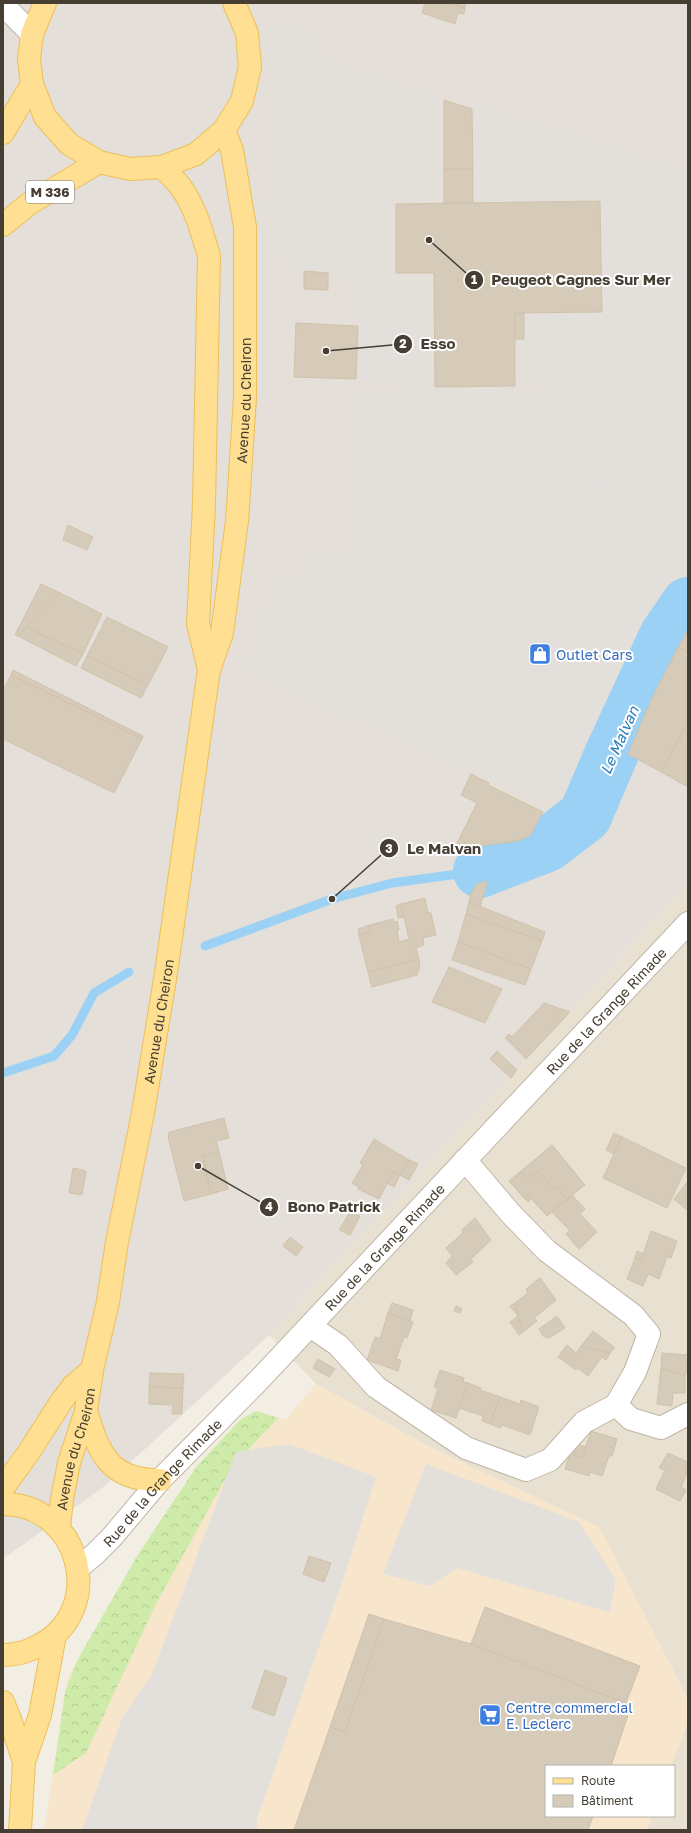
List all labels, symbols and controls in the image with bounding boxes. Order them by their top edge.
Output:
road number: M 336 [26,181,74,203]
callout: Peugeot Cagnes Sur Mer [464,266,679,293]
text: Peugeot Cagnes Sur Mer [491,270,671,288]
text: 1 [471,272,477,287]
callout: Esso [393,331,464,358]
text: Esso [420,334,456,352]
text: 2 [399,336,407,351]
street label: Avenue du Cheiron [232,337,254,464]
shop icon: Outlet Cars [527,641,553,667]
place label: Outlet Cars [556,646,632,663]
water label: Le Malvan [596,703,642,777]
callout: Le Malvan [379,835,489,862]
text: Le Malvan [407,839,481,857]
text: 3 [385,841,393,856]
street label: Rue de la Grange Rimade [542,944,669,1078]
street label: Avenue du Cheiron [139,958,176,1085]
street label: Rue de la Grange Rimade [320,1180,448,1314]
callout: Bono Patrick [259,1194,388,1221]
text: Bono Patrick [287,1197,381,1215]
text: 4 [265,1199,273,1214]
street label: Avenue du Cheiron [52,1387,98,1511]
street label: Rue de la Grange Rimade [99,1415,225,1550]
place label: Centre commercial E. Leclerc [506,1699,633,1732]
supermarket icon: Centre commercial E. Leclerc [477,1702,503,1728]
legend [545,1765,675,1817]
text: Route [581,1773,615,1788]
text: Bâtiment [581,1793,634,1808]

